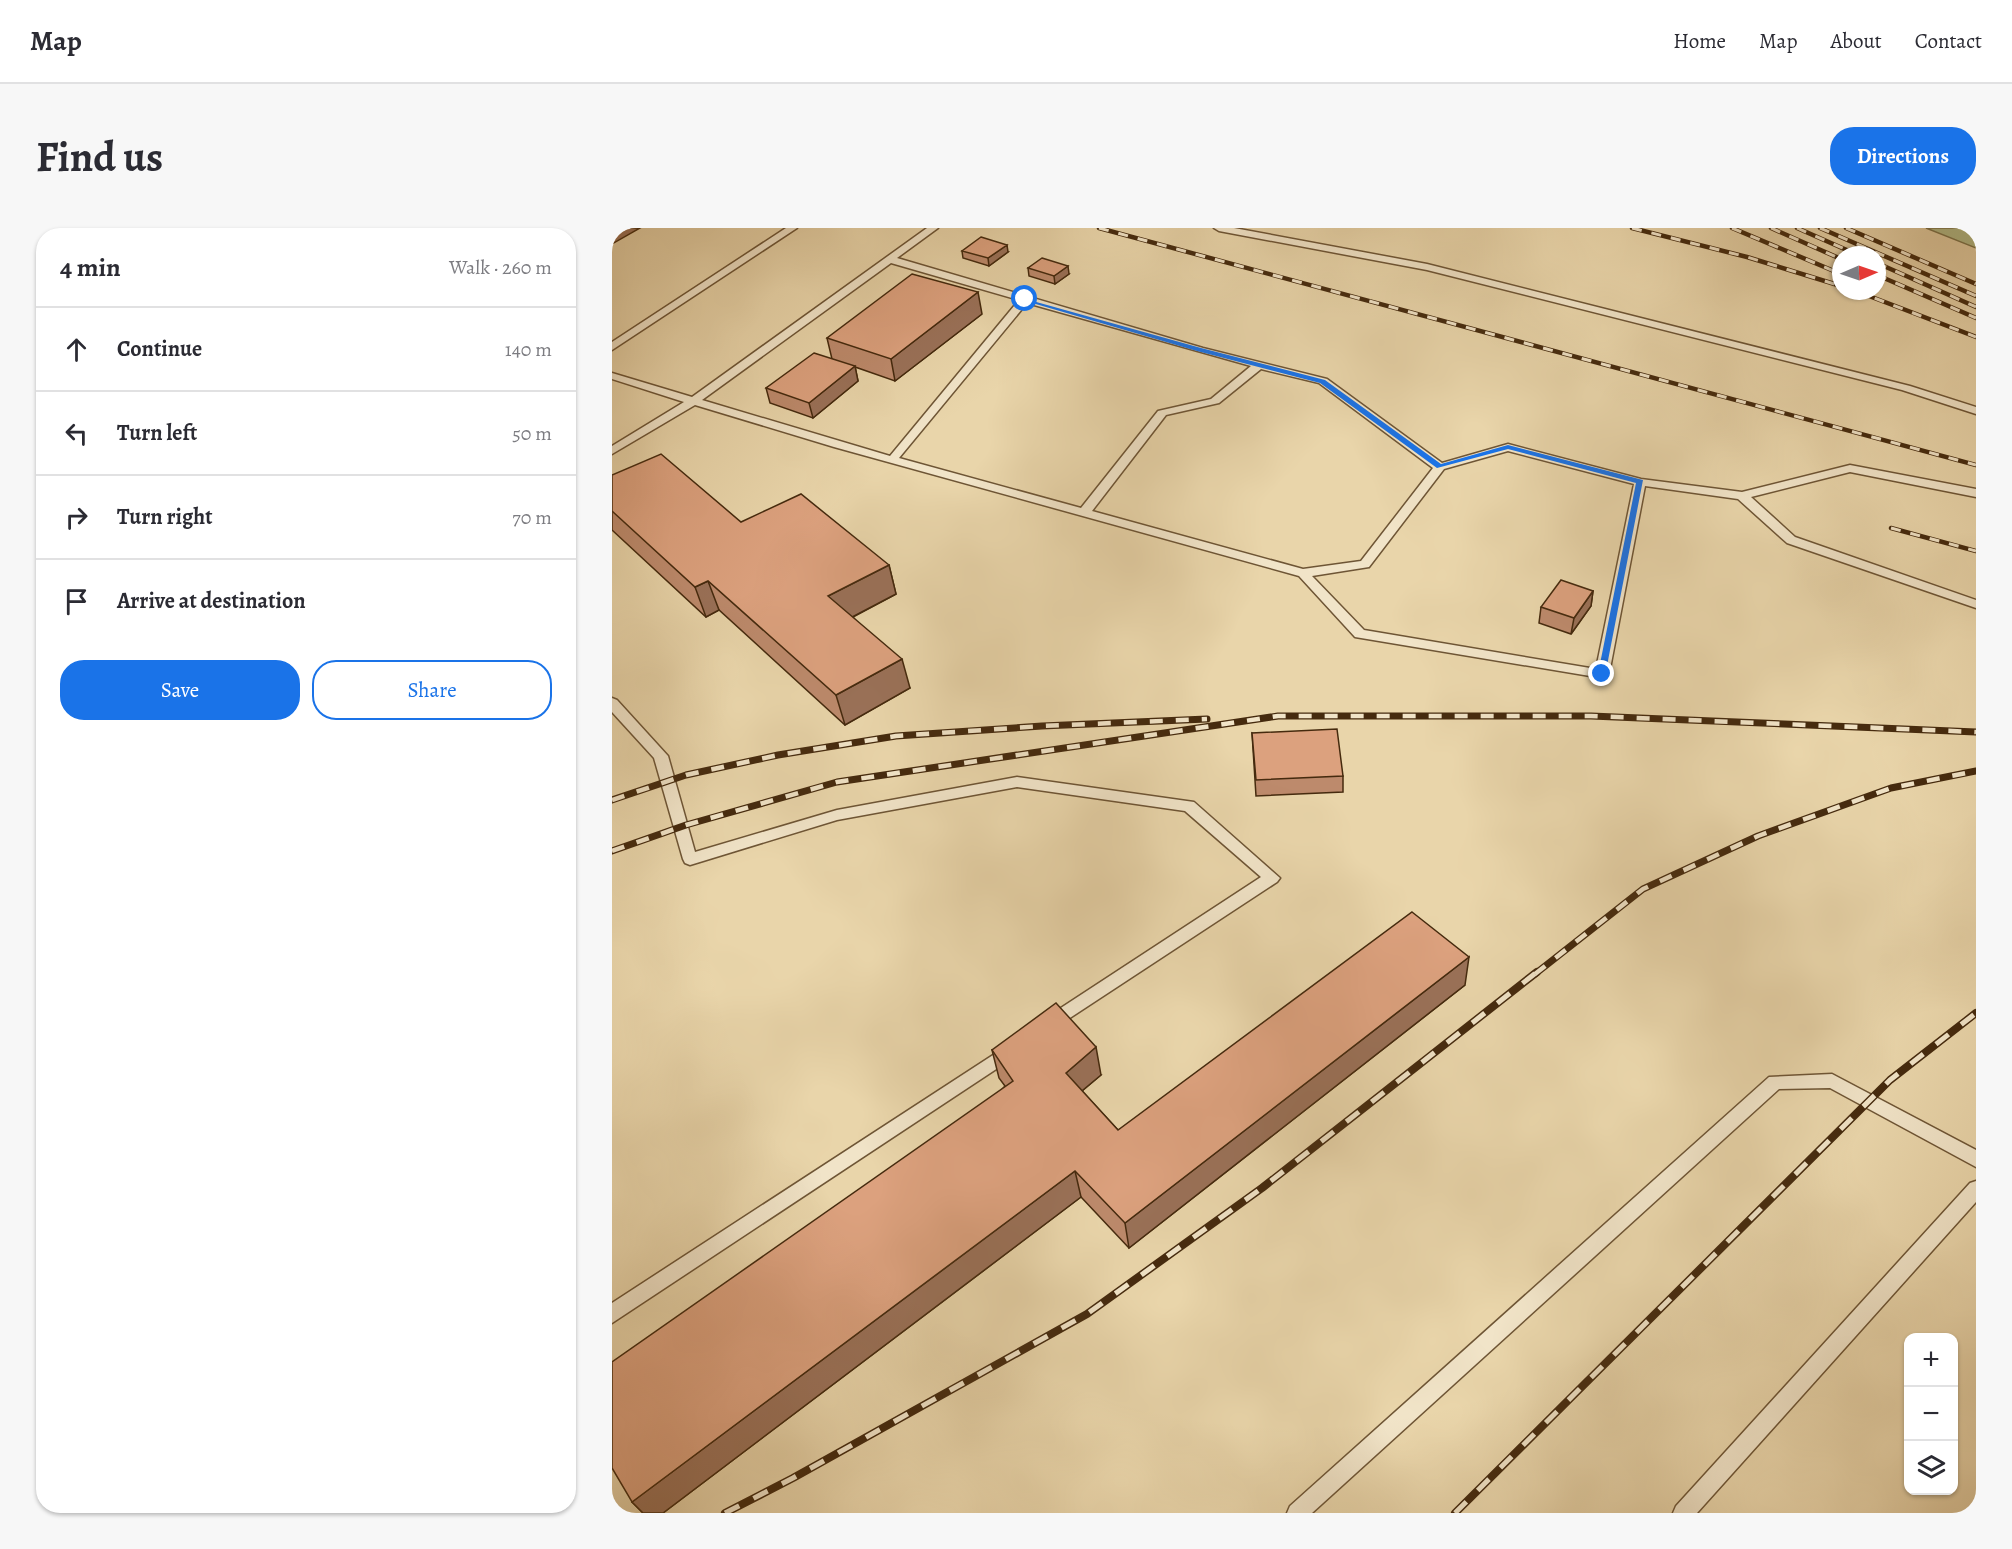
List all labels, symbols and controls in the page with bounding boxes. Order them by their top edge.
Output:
text: Map [30,22,82,60]
text: Home [1673,27,1726,55]
text: Map [1759,27,1797,55]
text: About [1830,27,1882,55]
text: Contact [1915,27,1982,55]
button: Directions [1830,127,1976,185]
text: Find us [36,128,163,185]
north arrow [1832,246,1886,300]
text: 4 min [60,250,121,285]
text: Walk · 260 m [449,254,552,281]
route start [1011,285,1037,311]
icon: ahead [60,333,93,366]
text: Continue [117,334,202,364]
text: 140 m [505,336,552,363]
icon: left [60,417,93,450]
text: Turn left [117,418,197,448]
text: 50 m [512,420,552,447]
icon: right [60,501,93,534]
text: Turn right [117,502,213,532]
text: 70 m [512,504,552,531]
icon: arrive [60,585,93,618]
text: Arrive at destination [117,586,306,616]
button: Save [60,660,300,720]
button: Share [312,660,552,720]
route end [1588,660,1614,686]
map controls [1904,1333,1958,1495]
button: + [1904,1333,1958,1387]
button: − [1904,1387,1958,1441]
button: layers [1904,1441,1958,1495]

